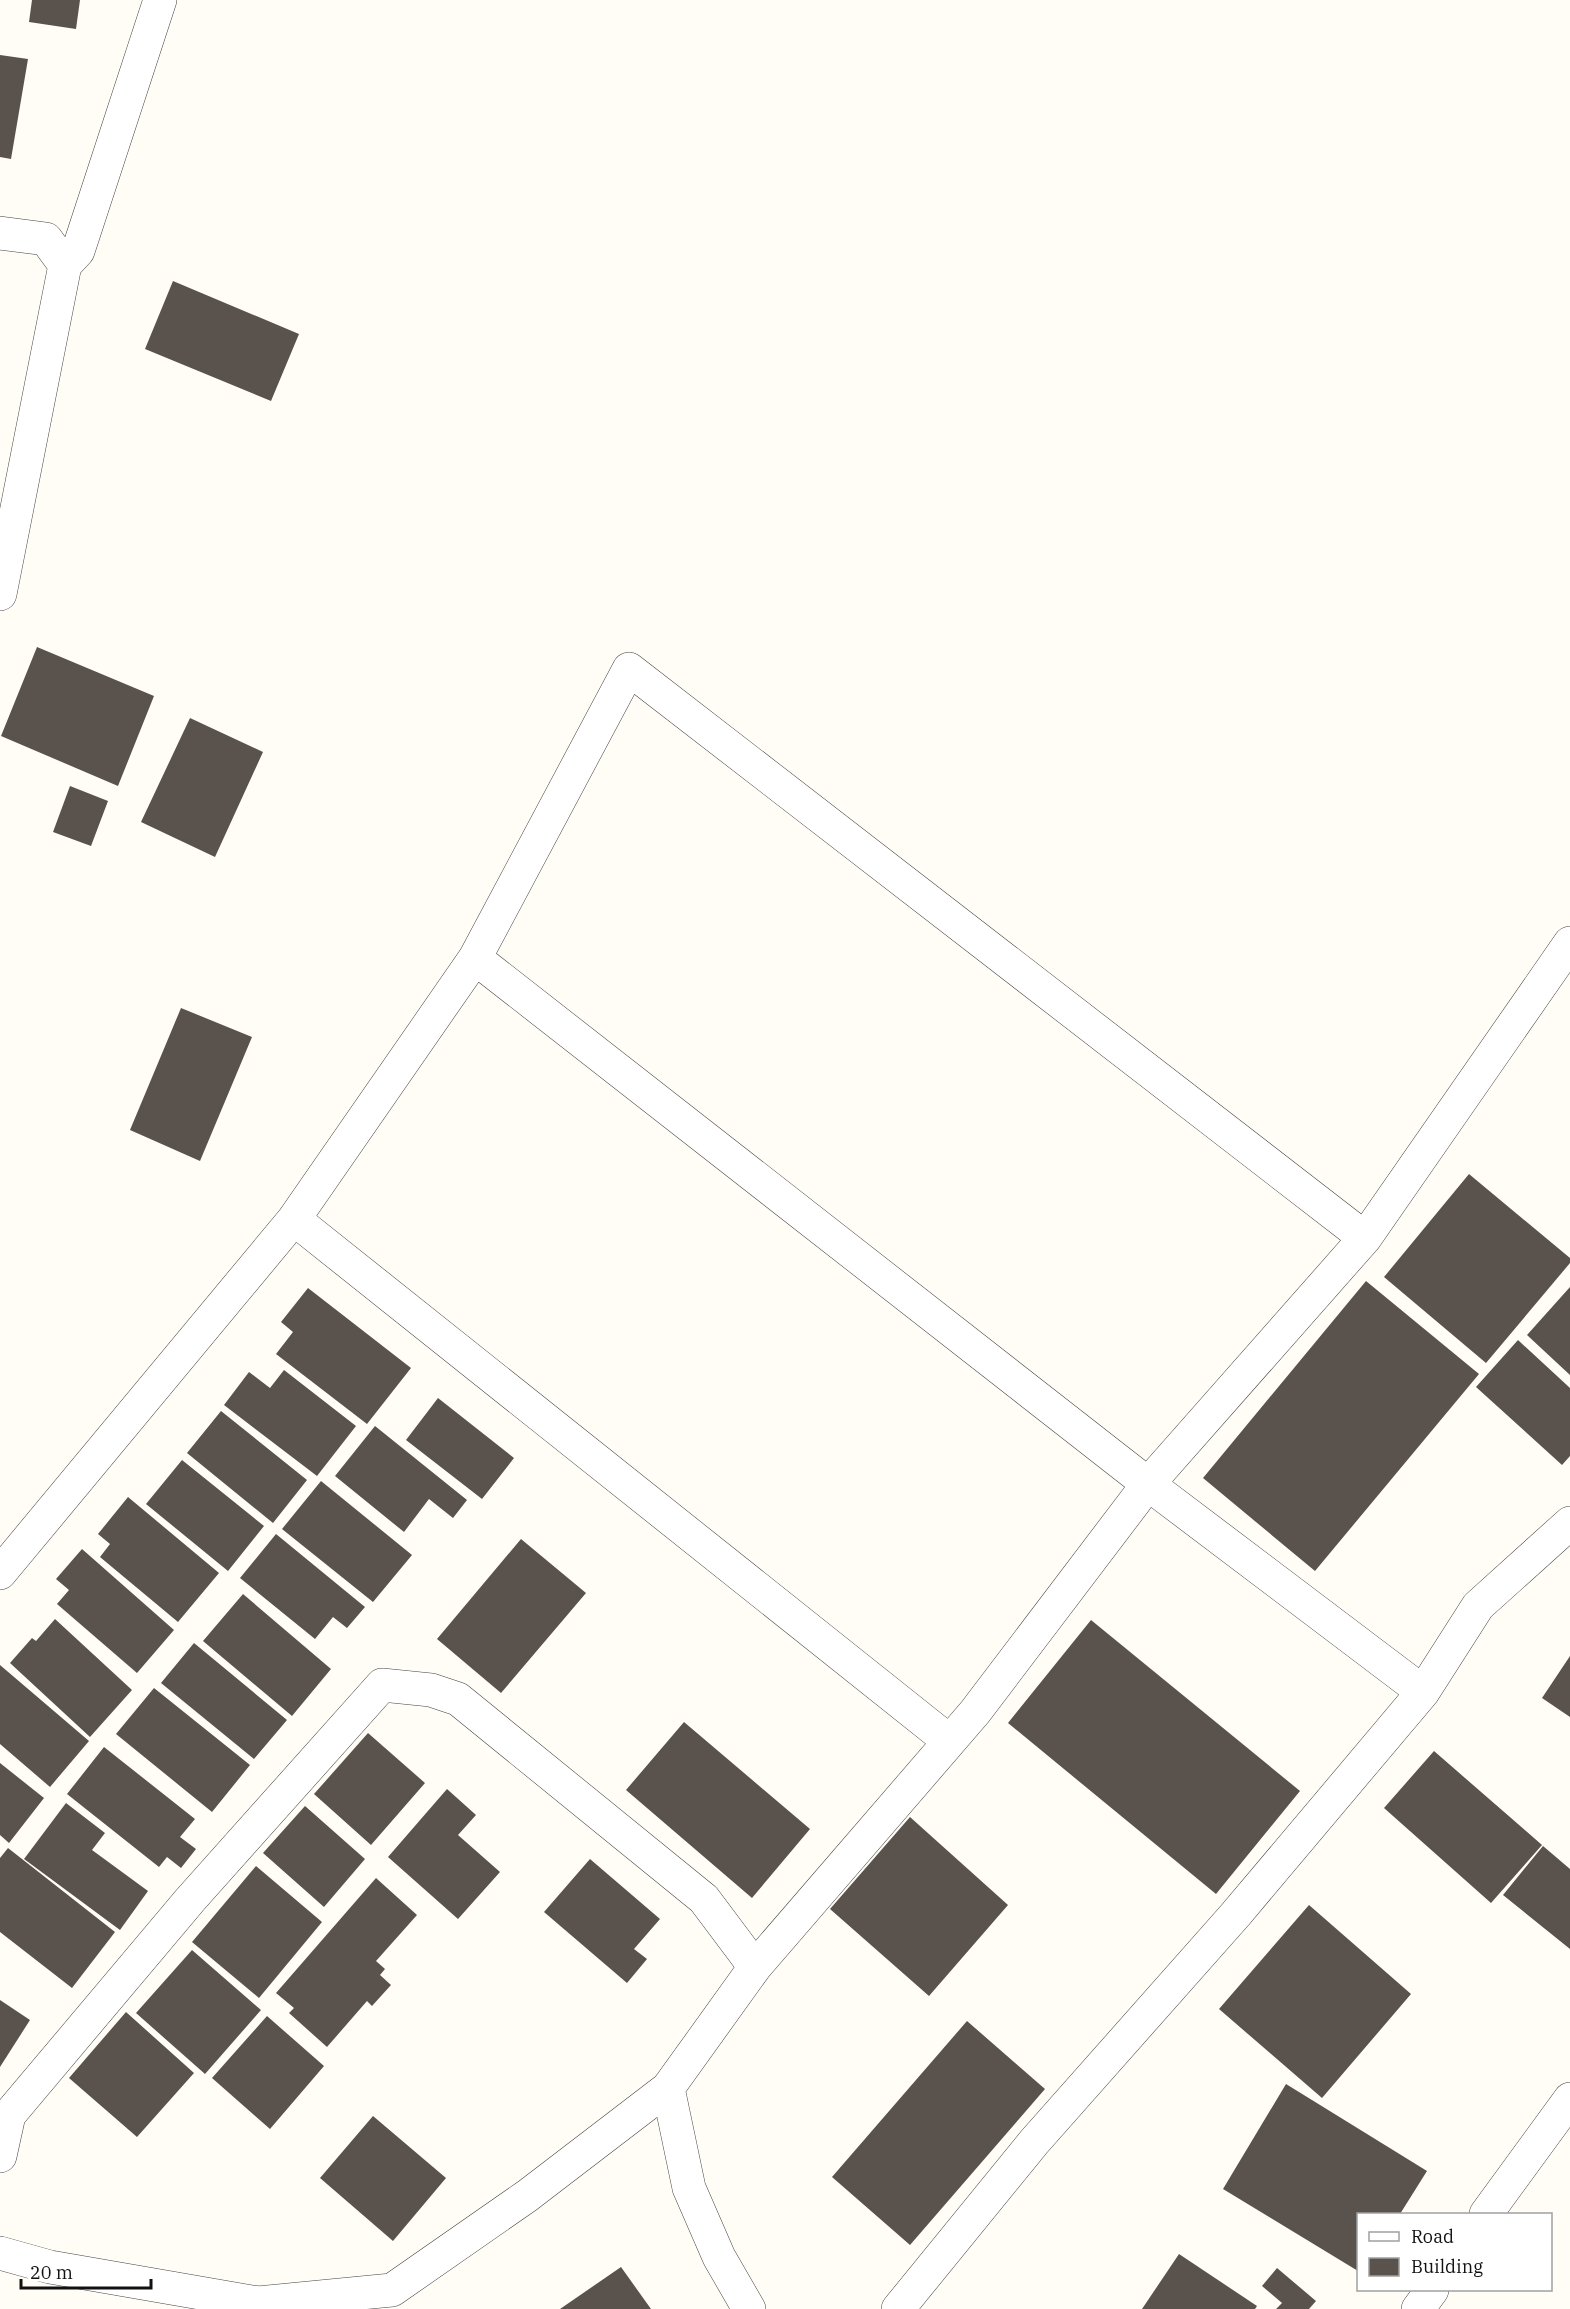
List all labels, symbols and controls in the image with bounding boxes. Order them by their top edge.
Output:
legend [1357,2213,1552,2291]
text: Road [1411,2225,1454,2248]
scale bar [21,2252,152,2290]
text: Building [1411,2255,1483,2278]
text: 20 m [30,2261,73,2284]

